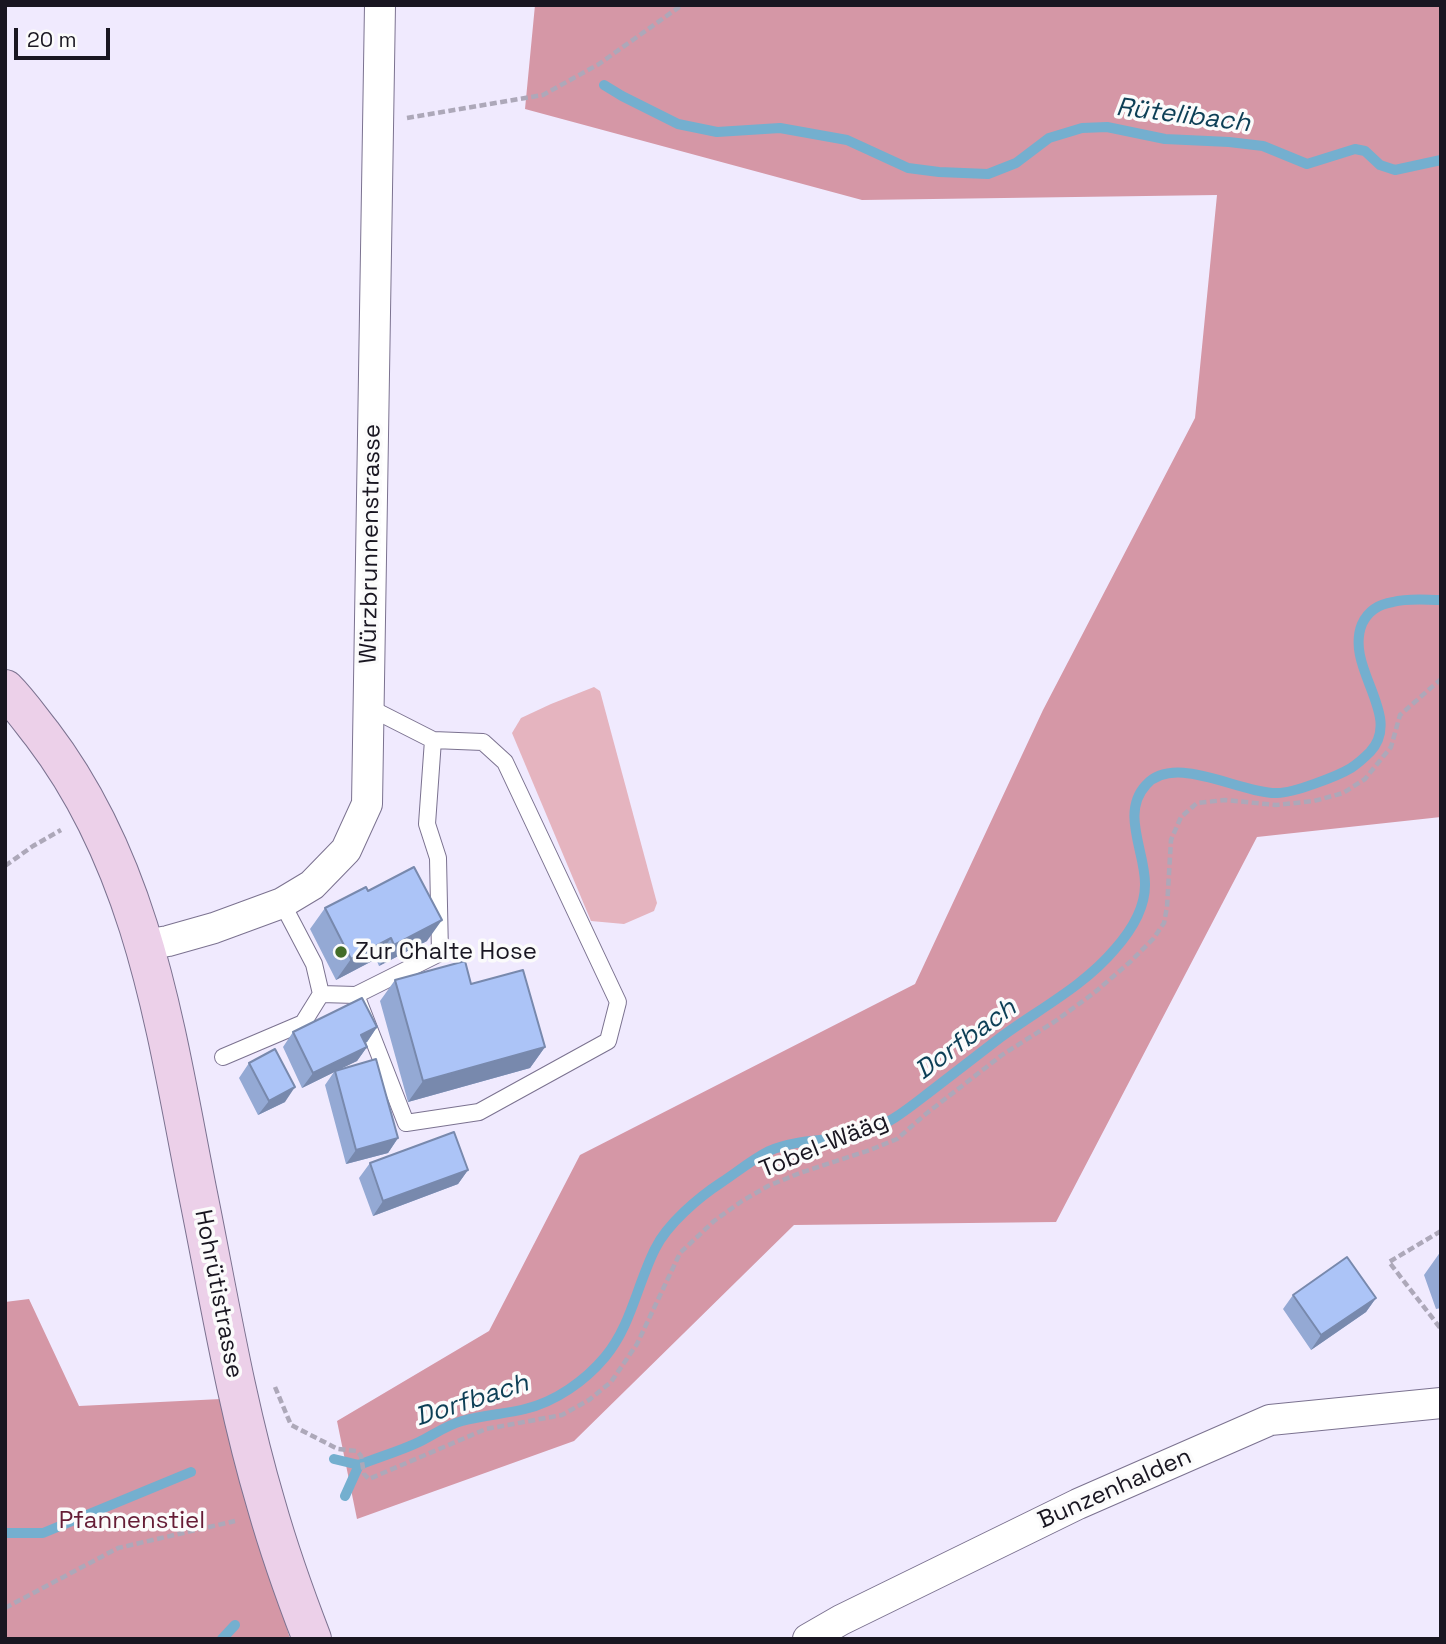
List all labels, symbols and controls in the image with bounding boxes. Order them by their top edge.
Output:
scale bar [18,14,114,58]
text: 20 m [27,26,77,53]
water label: Rütelibach [1114,92,1252,140]
street label: Würzbrunnenstrasse [355,424,387,664]
place label: Zur Chalte Hose [355,938,537,966]
marker: Zur Chalte Hose [333,944,349,960]
water label: Dorfbach [909,993,1023,1087]
street label: Tobel-Wääg [756,1107,892,1185]
street label: Hohrütistrasse [188,1207,248,1381]
water label: Dorfbach [411,1368,533,1434]
street label: Bunzenhalden [1034,1442,1196,1536]
park label: Pfannenstiel [59,1507,205,1535]

